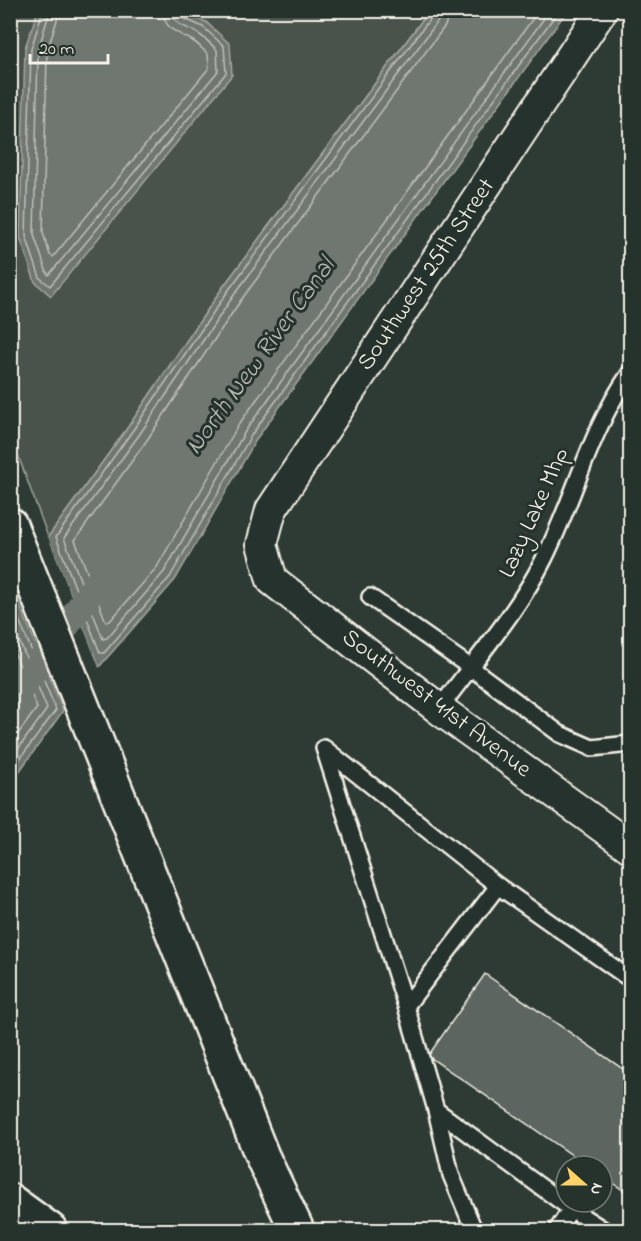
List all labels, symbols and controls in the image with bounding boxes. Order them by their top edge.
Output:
scale bar [30,27,108,65]
text: 20 m [39,37,74,63]
street label: Southwest 25th Street [349,172,505,378]
water label: North New River Canal [177,249,347,463]
street label: Lazy Lake Mhp [491,442,580,584]
street label: Southwest 41st Avenue [334,621,538,787]
north arrow [554,1154,614,1214]
text: N [583,1179,609,1198]

